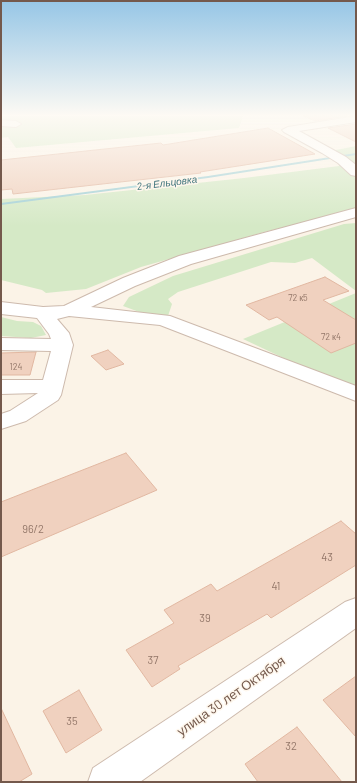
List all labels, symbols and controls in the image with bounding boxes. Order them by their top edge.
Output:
water label: 2-я Ельцовка [136,173,198,193]
house number: 72 к5 [288,293,308,303]
house number: 72 к4 [321,332,341,342]
house number: 124 [10,362,22,372]
house number: 96/2 [22,522,44,536]
house number: 43 [321,550,333,564]
house number: 41 [272,579,280,593]
house number: 39 [199,611,211,625]
house number: 37 [148,653,158,667]
street label: улица 30 лет Октября [174,653,288,739]
house number: 35 [66,714,78,728]
house number: 32 [285,739,297,753]

